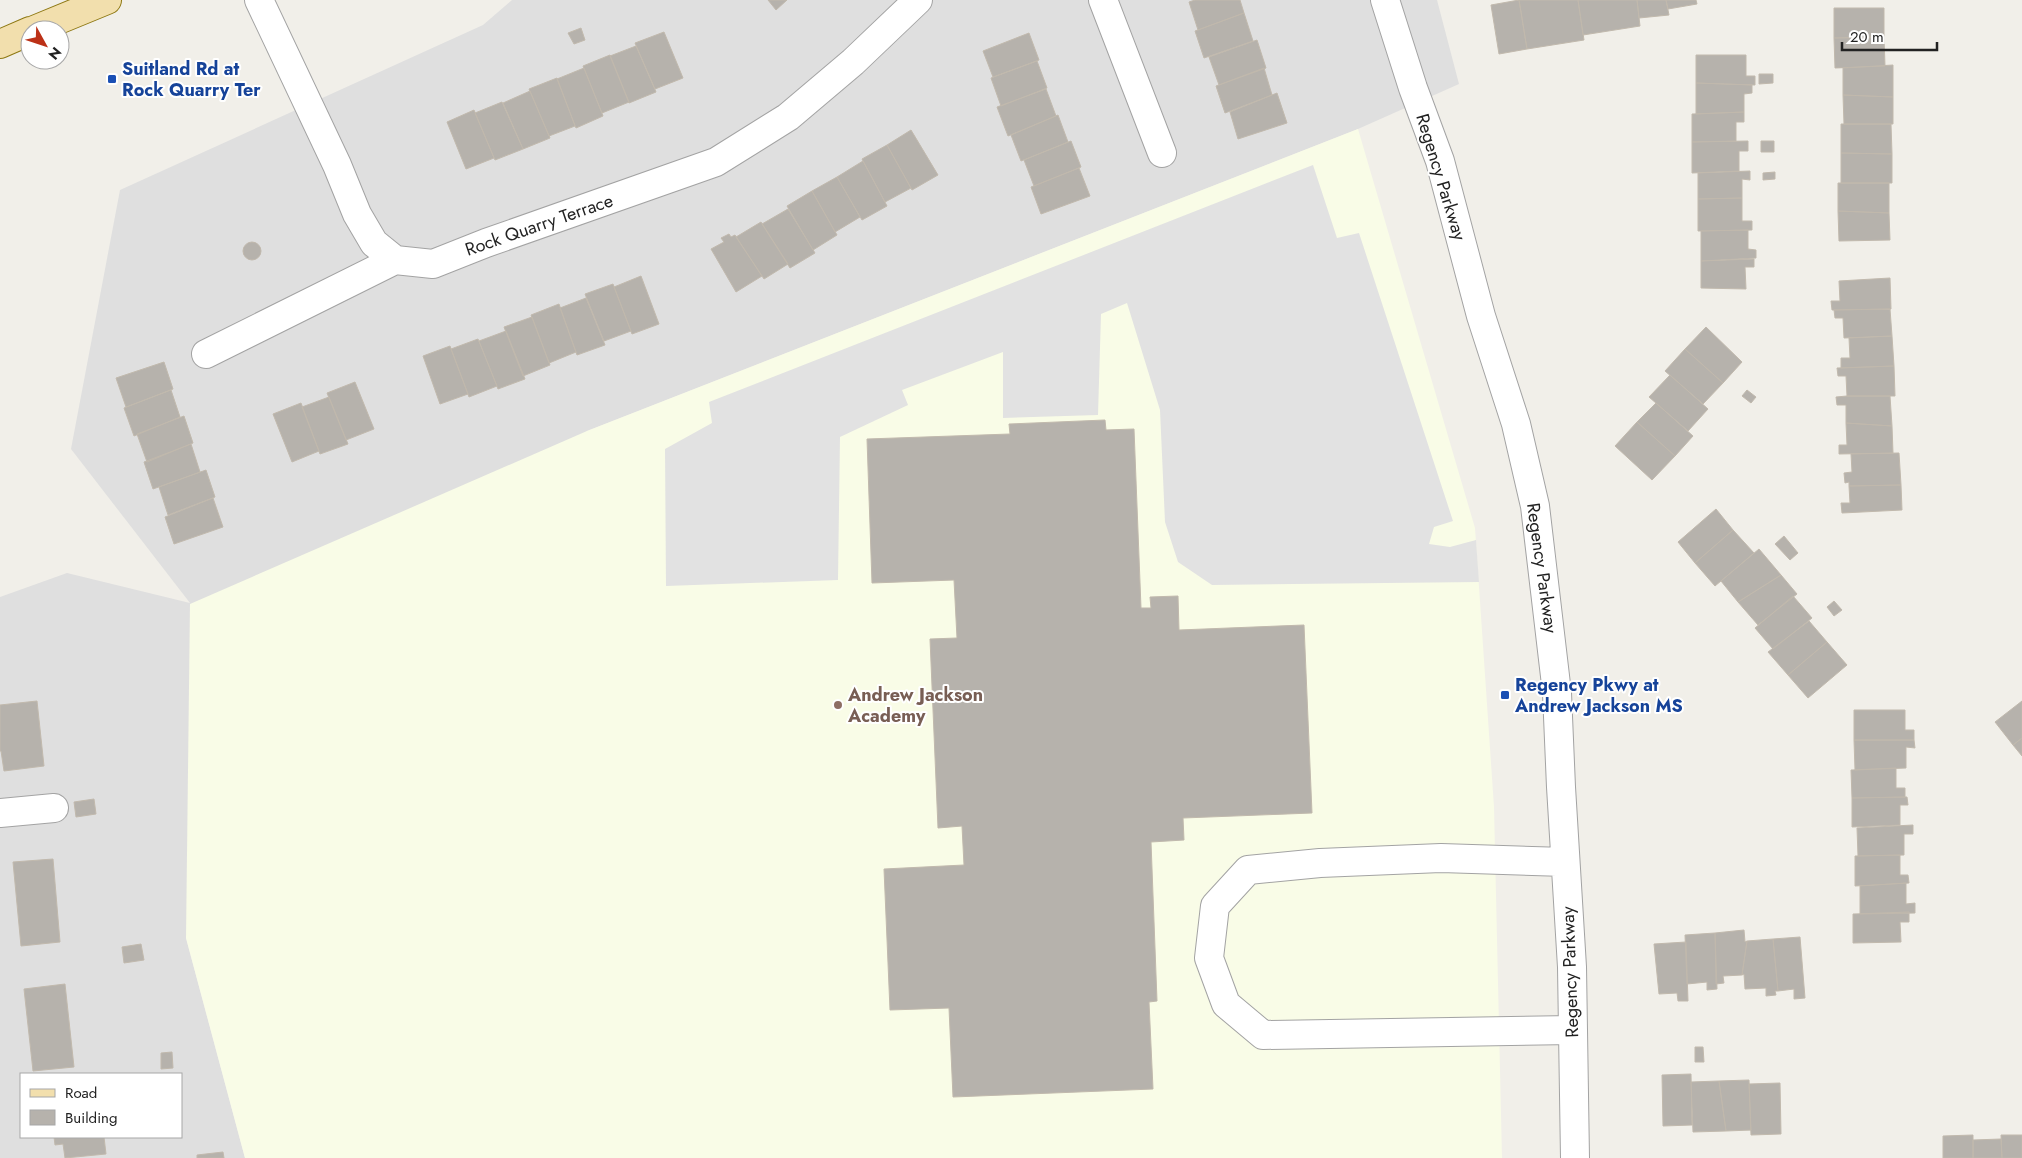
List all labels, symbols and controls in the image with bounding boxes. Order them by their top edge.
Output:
north arrow [20,20,70,70]
scale bar [1842,20,1937,52]
text: 20 m [1850,26,1884,48]
text: N [44,43,66,64]
place label: Suitland Rd at Rock Quarry Ter [122,56,261,103]
marker: Suitland Rd at Rock Quarry Ter [106,73,118,85]
street label: Regency Parkway [1409,110,1473,244]
street label: Rock Quarry Terrace [461,187,617,263]
street label: Regency Parkway [1520,501,1564,635]
place label: Regency Pkwy at Andrew Jackson MS [1514,672,1683,719]
place label: Andrew Jackson Academy [847,682,983,729]
marker: Regency Pkwy at Andrew Jackson MS [1499,689,1511,701]
marker: Andrew Jackson Academy [832,699,844,711]
street label: Regency Parkway [1555,906,1585,1038]
legend [20,1073,182,1138]
text: Road [65,1082,97,1104]
text: Building [65,1107,117,1129]

